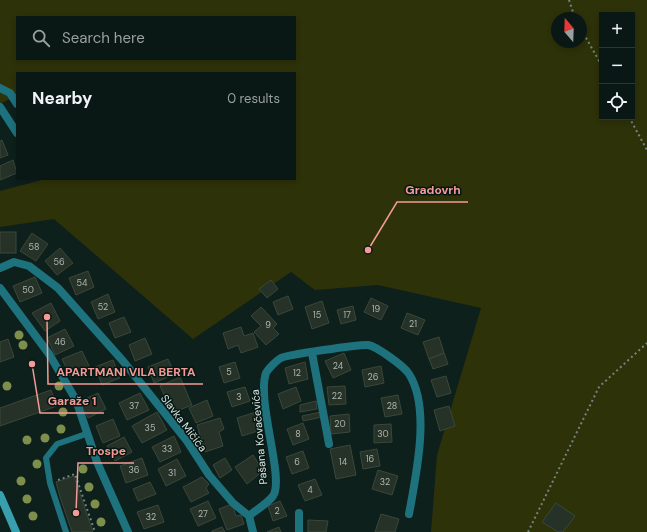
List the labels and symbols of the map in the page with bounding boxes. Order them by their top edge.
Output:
north arrow [551,12,587,48]
callout: Gradovrh [397,178,468,202]
text: Gradovrh [405,182,461,198]
house number: 58 [29,241,39,253]
house number: 56 [53,256,65,268]
house number: 54 [77,277,88,289]
house number: 50 [22,284,34,296]
house number: 52 [98,301,108,313]
house number: 19 [372,303,381,315]
house number: 15 [313,309,321,321]
house number: 17 [343,309,351,321]
house number: 21 [409,318,417,330]
house number: 9 [265,319,271,331]
house number: 46 [54,336,66,348]
callout: APARTMANI VILA BERTA [48,360,203,384]
house number: 24 [333,360,344,372]
text: APARTMANI VILA BERTA [57,364,196,380]
house number: 5 [226,366,232,378]
house number: 12 [293,367,301,379]
house number: 26 [368,371,379,383]
callout: Garaže 1 [40,389,104,413]
street label: Pašana Kovačevića [248,389,270,485]
house number: 22 [332,390,342,402]
house number: 3 [236,391,242,403]
street label: Slavka Mičića [158,392,210,454]
text: Garaže 1 [48,393,96,409]
house number: 37 [129,400,139,412]
house number: 28 [387,400,397,412]
house number: 20 [334,418,346,430]
house number: 35 [145,422,155,434]
house number: 8 [295,428,301,440]
house number: 30 [377,428,389,440]
callout: Trospe [78,439,134,463]
text: Trospe [86,443,126,459]
house number: 33 [162,443,172,455]
house number: 16 [366,453,375,465]
house number: 6 [294,456,300,468]
house number: 14 [339,456,348,468]
house number: 36 [129,464,140,476]
house number: 31 [168,467,176,479]
house number: 32 [380,476,390,488]
house number: 4 [307,484,313,496]
house number: 2 [274,505,280,517]
house number: 27 [198,508,208,520]
house number: 32 [146,511,156,523]

